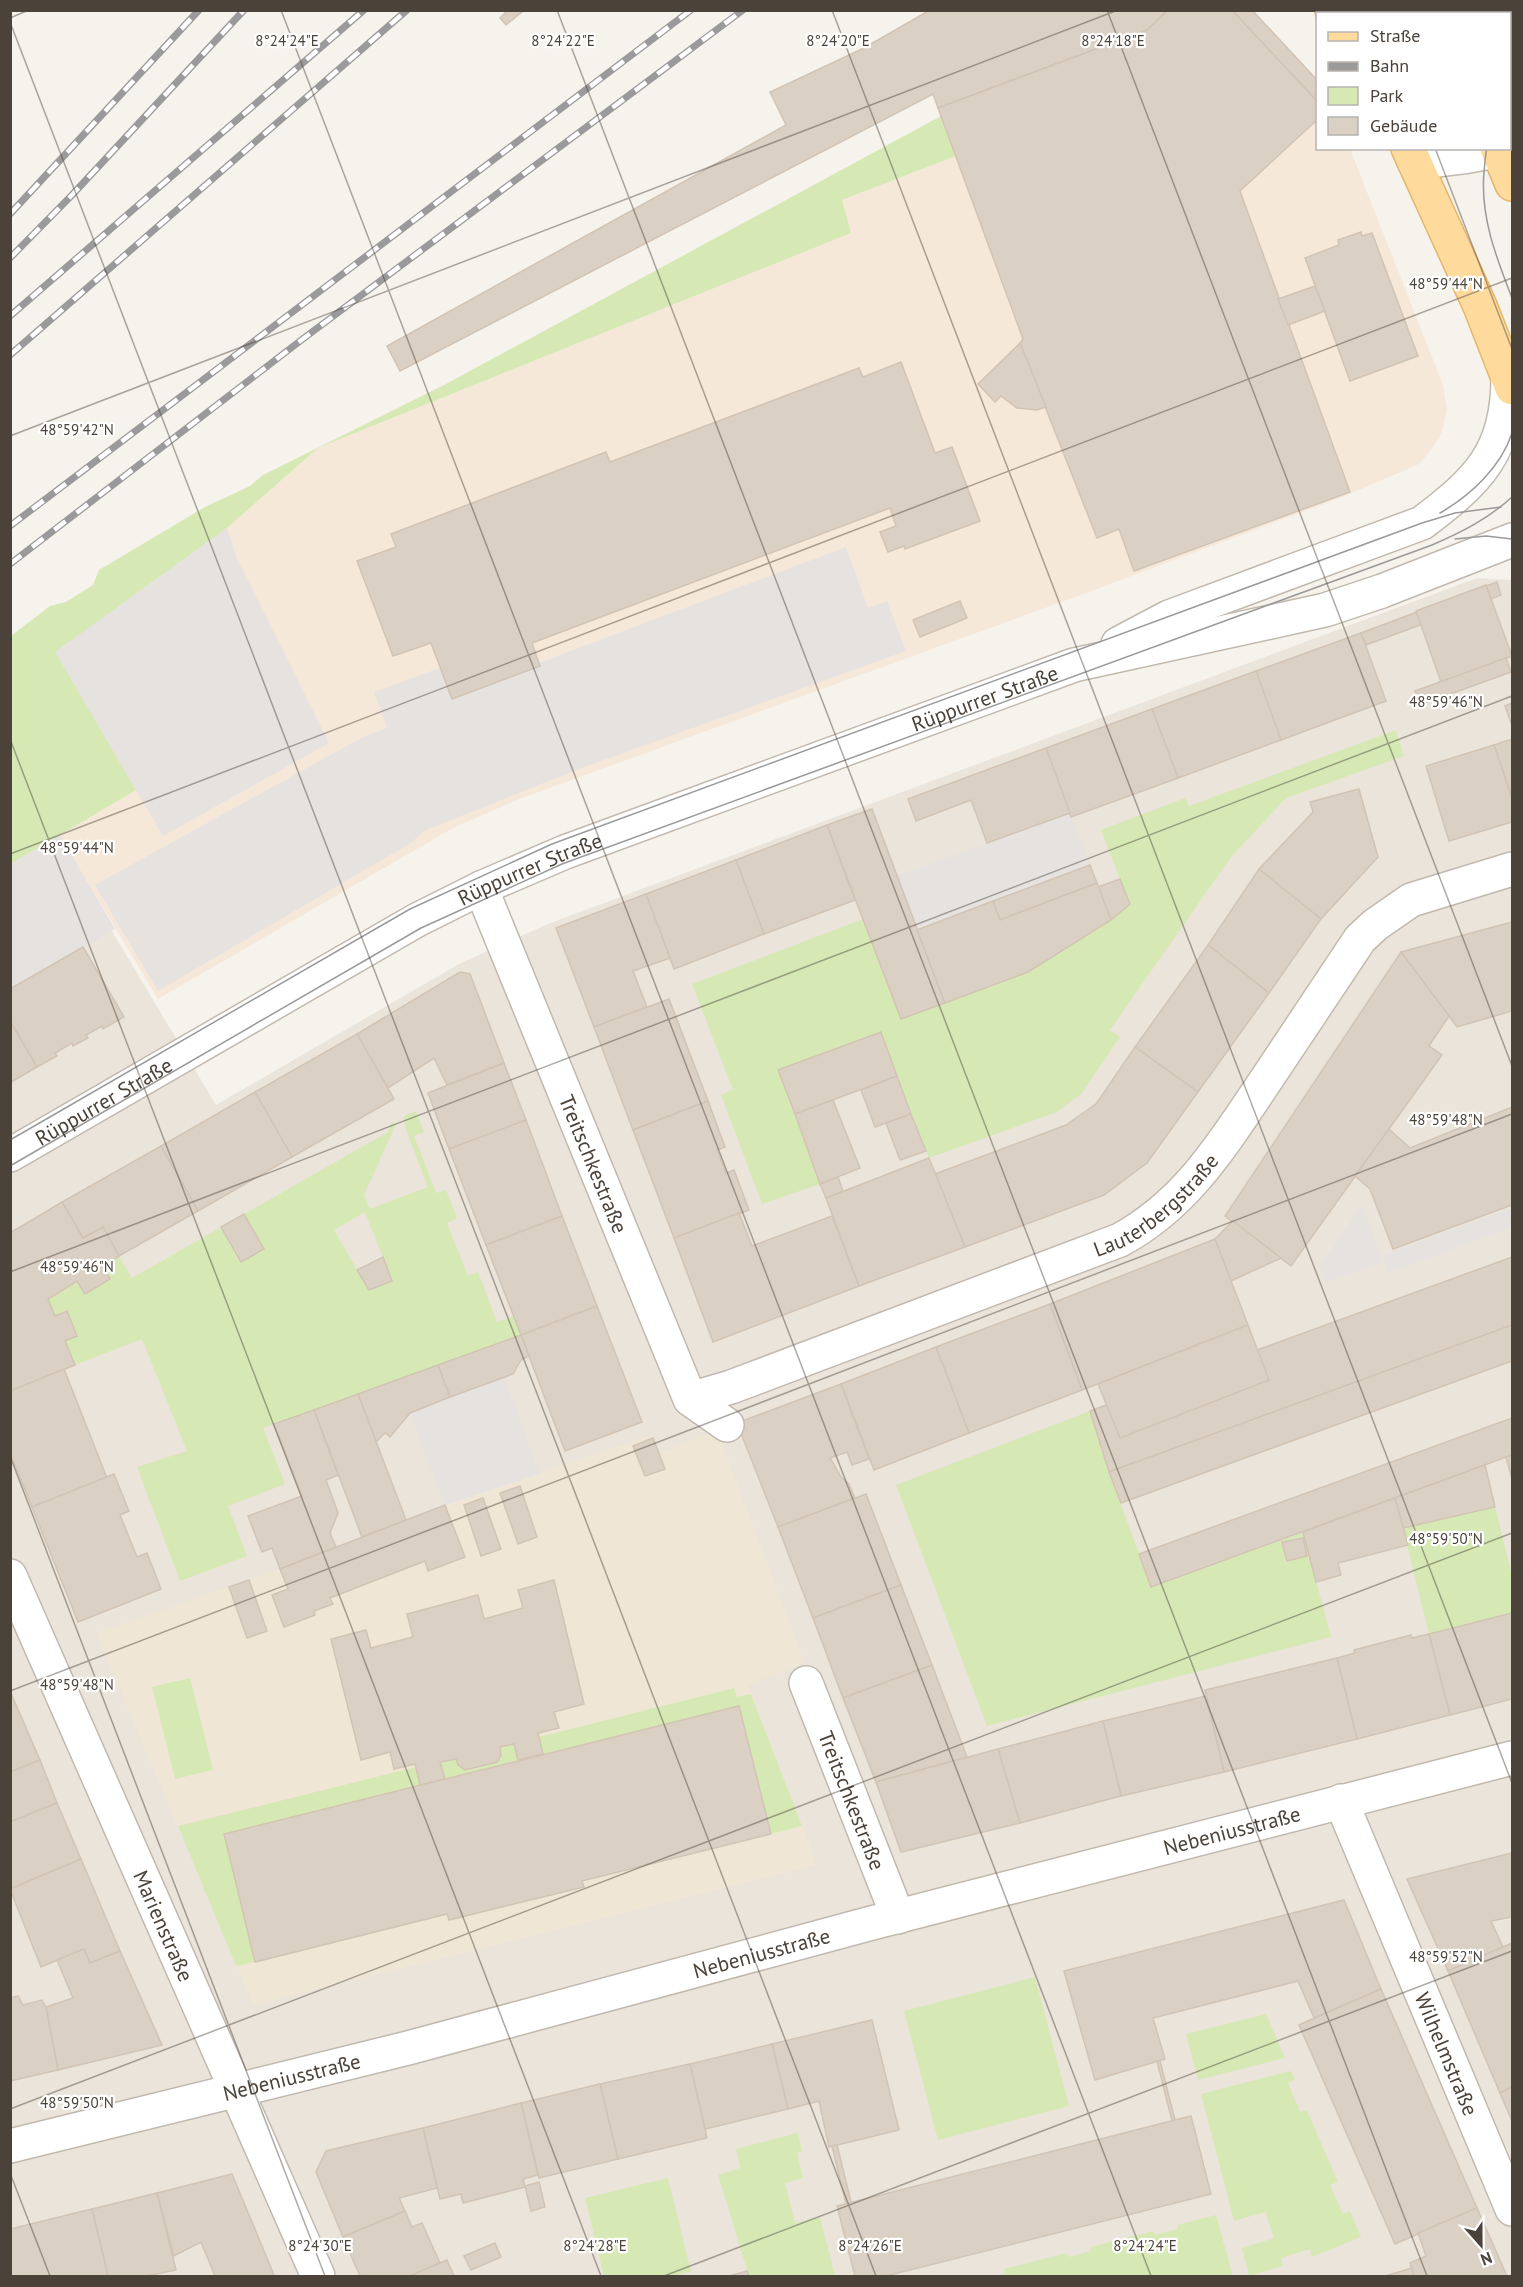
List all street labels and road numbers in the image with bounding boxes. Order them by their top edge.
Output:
street label: Rüppurrer Straße [908,659,1062,737]
street label: Rüppurrer Straße [453,826,606,911]
street label: Rüppurrer Straße [30,1051,177,1151]
street label: Treitschkestraße [553,1091,634,1237]
street label: Lauterbergstraße [1089,1148,1224,1262]
street label: Treitschkestraße [813,1727,892,1874]
street label: Nebeniusstraße [1160,1800,1303,1861]
street label: Marienstraße [128,1866,200,1985]
street label: Nebeniusstraße [690,1921,833,1984]
street label: Wilhelmstraße [1409,1988,1485,2119]
street label: Nebeniusstraße [220,2047,363,2107]

